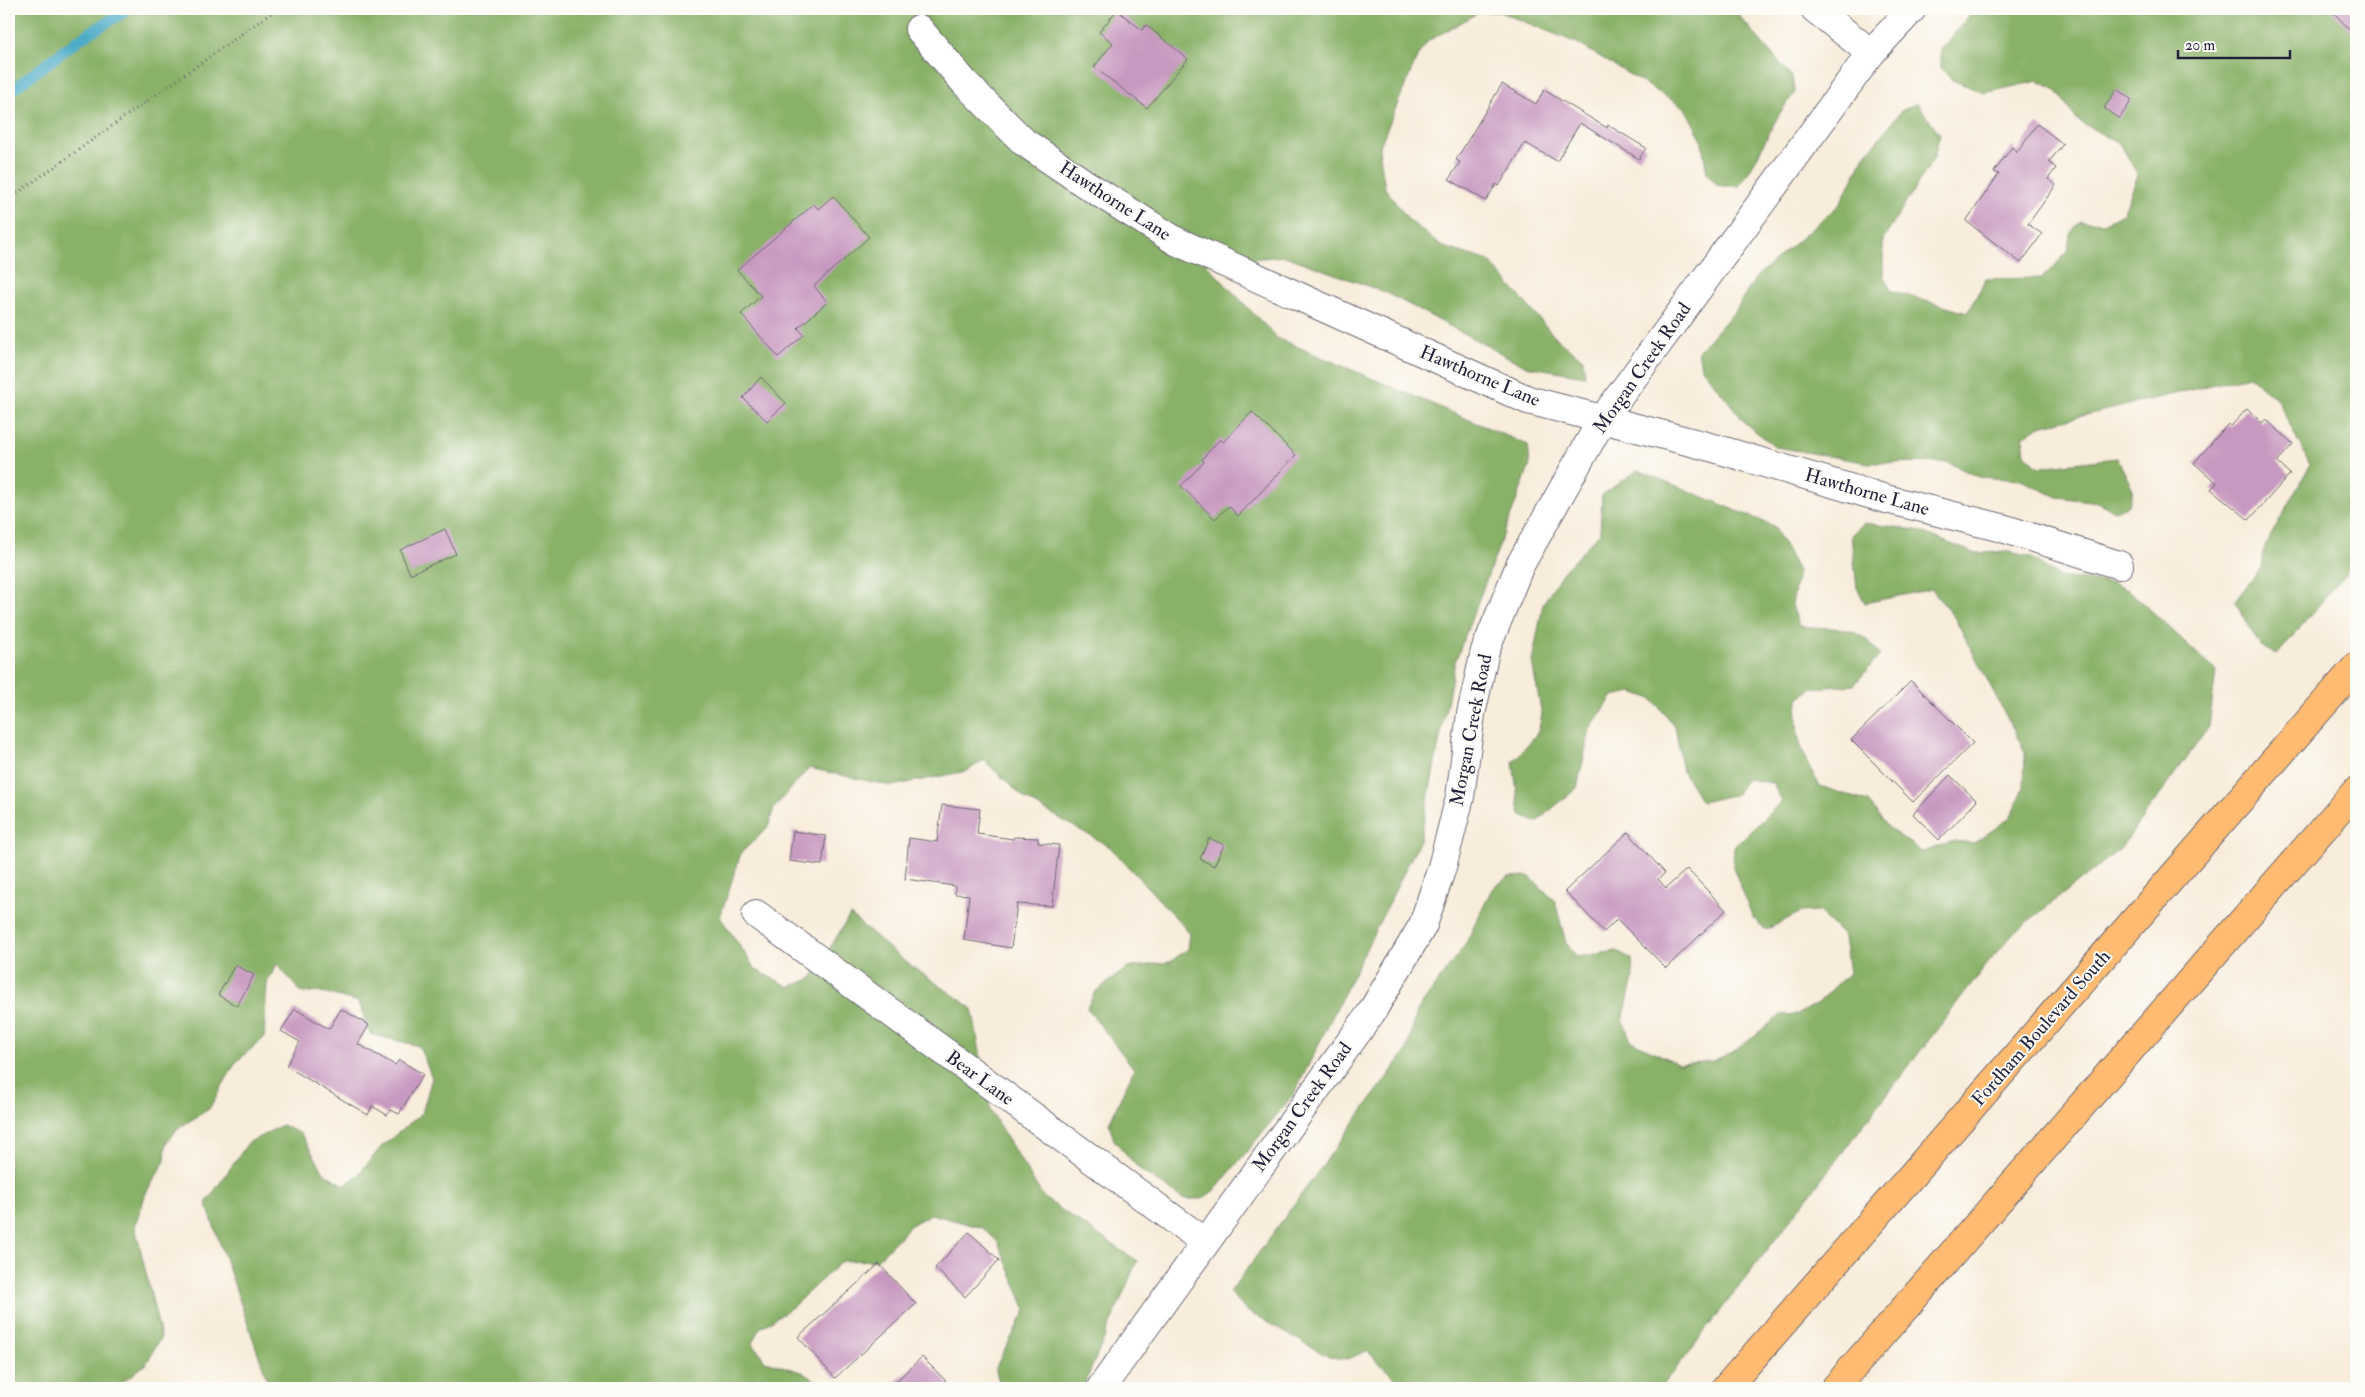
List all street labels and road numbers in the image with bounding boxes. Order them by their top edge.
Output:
street label: Hawthorne Lane [1055,156,1175,246]
street label: Morgan Creek Road [1588,297,1697,438]
street label: Hawthorne Lane [1416,340,1544,412]
street label: Hawthorne Lane [1802,463,1932,521]
street label: Morgan Creek Road [1444,651,1498,808]
street label: Fordham Boulevard South [1967,945,2116,1111]
street label: Morgan Creek Road [1247,1037,1358,1177]
street label: Bear Lane [941,1045,1019,1111]

